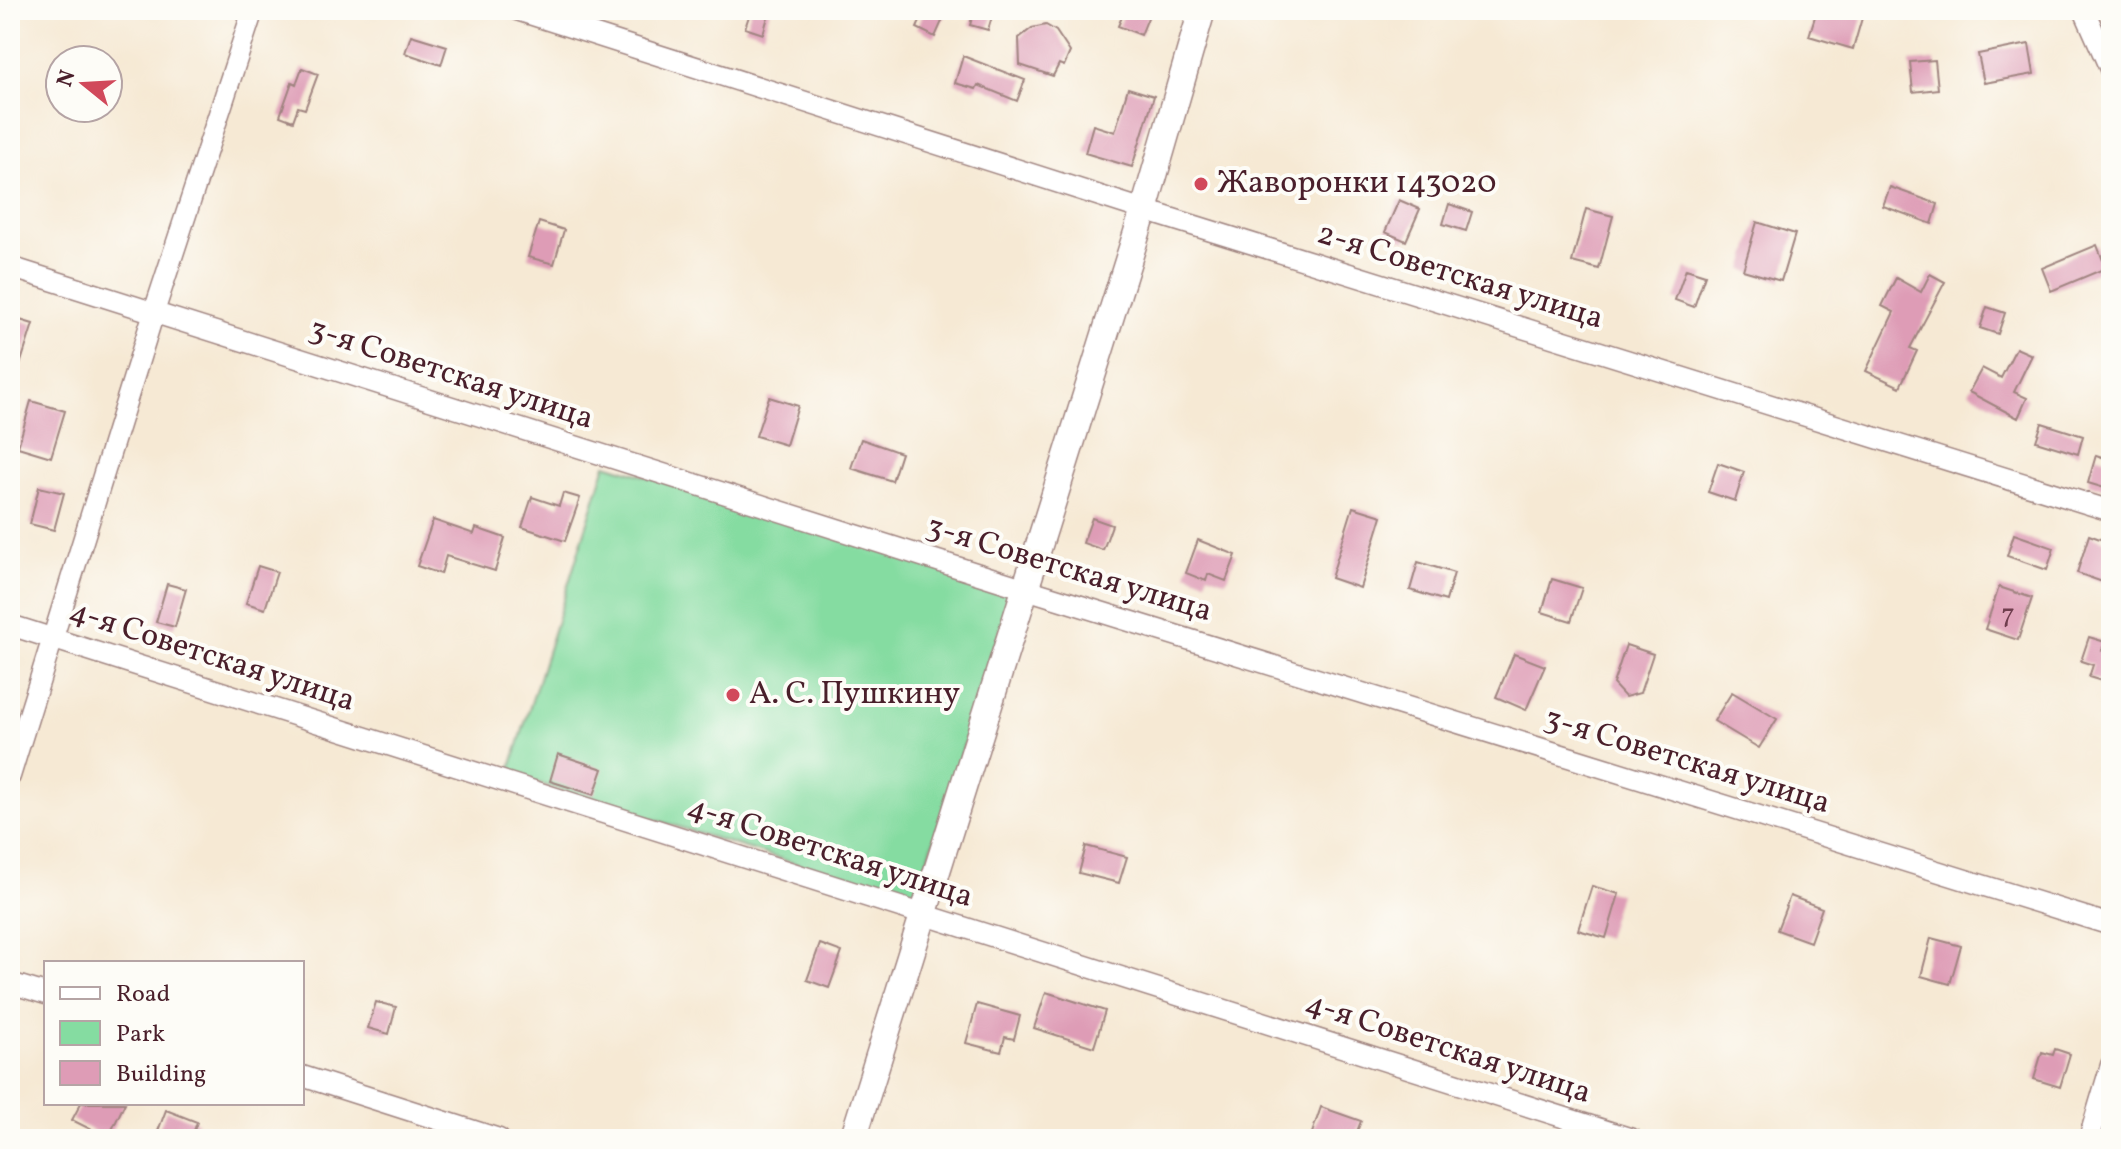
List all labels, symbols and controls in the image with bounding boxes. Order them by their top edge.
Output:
north arrow [44,44,124,124]
text: N [50,66,85,91]
place label: Жаворонки 143020 [1217,162,1496,206]
marker: Жаворонки 143020 [1192,175,1210,193]
street label: 2-я Советская улица [1311,212,1609,342]
street label: 3-я Советская улица [303,308,599,442]
street label: 3-я Советская улица [921,506,1217,634]
street label: 4-я Советская улица [63,590,361,724]
house number: 7 [2001,595,2015,634]
place label: А. С. Пушкину [749,673,960,717]
marker: А. С. Пушкину [724,686,742,704]
street label: 3-я Советская улица [1539,698,1835,826]
street label: 4-я Советская улица [681,786,979,920]
legend [44,961,304,1105]
text: Road [116,978,170,1012]
street label: 4-я Советская улица [1299,982,1597,1116]
text: Park [116,1018,165,1052]
text: Building [116,1058,206,1092]

